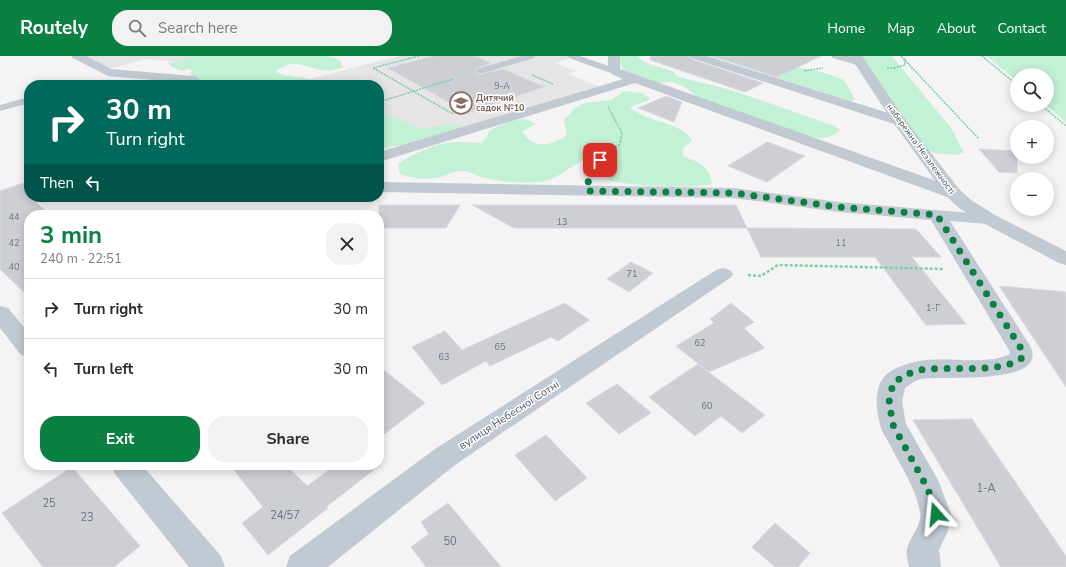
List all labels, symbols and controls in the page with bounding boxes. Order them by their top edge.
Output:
search box [112,10,392,46]
text: Routely [20,15,88,41]
icon: search [126,17,148,39]
text: Search here [158,18,238,38]
text: Home [827,19,865,38]
text: Map [887,19,915,38]
text: About [937,19,976,38]
text: Contact [998,19,1046,38]
map controls [1010,68,1054,216]
button: search [1010,68,1054,112]
house number: 9-А [494,80,510,92]
school or university icon: Дитячий садок №10 [448,90,474,116]
text: 30 m [106,91,172,129]
place label: Дитячий садок №10 [476,92,525,114]
icon: right [40,96,92,148]
street label: набережна Незалежності [884,101,958,197]
button: + [1010,120,1054,164]
text: Turn right [106,127,185,151]
pin [583,143,617,177]
icon: arrive [589,149,611,171]
icon: left [82,172,104,194]
button: − [1010,172,1054,216]
text: Then [40,173,74,193]
house number: 44 [9,211,20,223]
house number: 13 [557,216,567,228]
text: 3 min [40,219,102,251]
button: close [326,223,368,265]
house number: 42 [9,237,19,249]
house number: 11 [836,237,846,249]
text: 240 m · 22:51 [40,250,122,268]
house number: 40 [9,261,19,273]
house number: 71 [627,268,637,280]
icon: right [40,298,62,320]
text: Turn right [74,299,143,319]
text: 30 m [333,299,368,319]
house number: 1-Г [926,302,940,314]
house number: 62 [695,337,705,349]
house number: 65 [495,341,505,353]
house number: 63 [439,351,449,363]
icon: left [40,358,62,380]
text: Turn left [74,359,133,379]
text: 30 m [333,359,368,379]
street label: вулиця Небесної Сотні [456,377,562,453]
house number: 60 [702,400,712,412]
button: Exit [40,416,200,462]
button: Share [208,416,368,462]
house number: 1-А [976,481,996,496]
position arrow [915,493,957,535]
house number: 25 [42,496,56,511]
house number: 24/57 [270,508,300,523]
house number: 23 [80,510,94,525]
house number: 50 [443,534,457,549]

